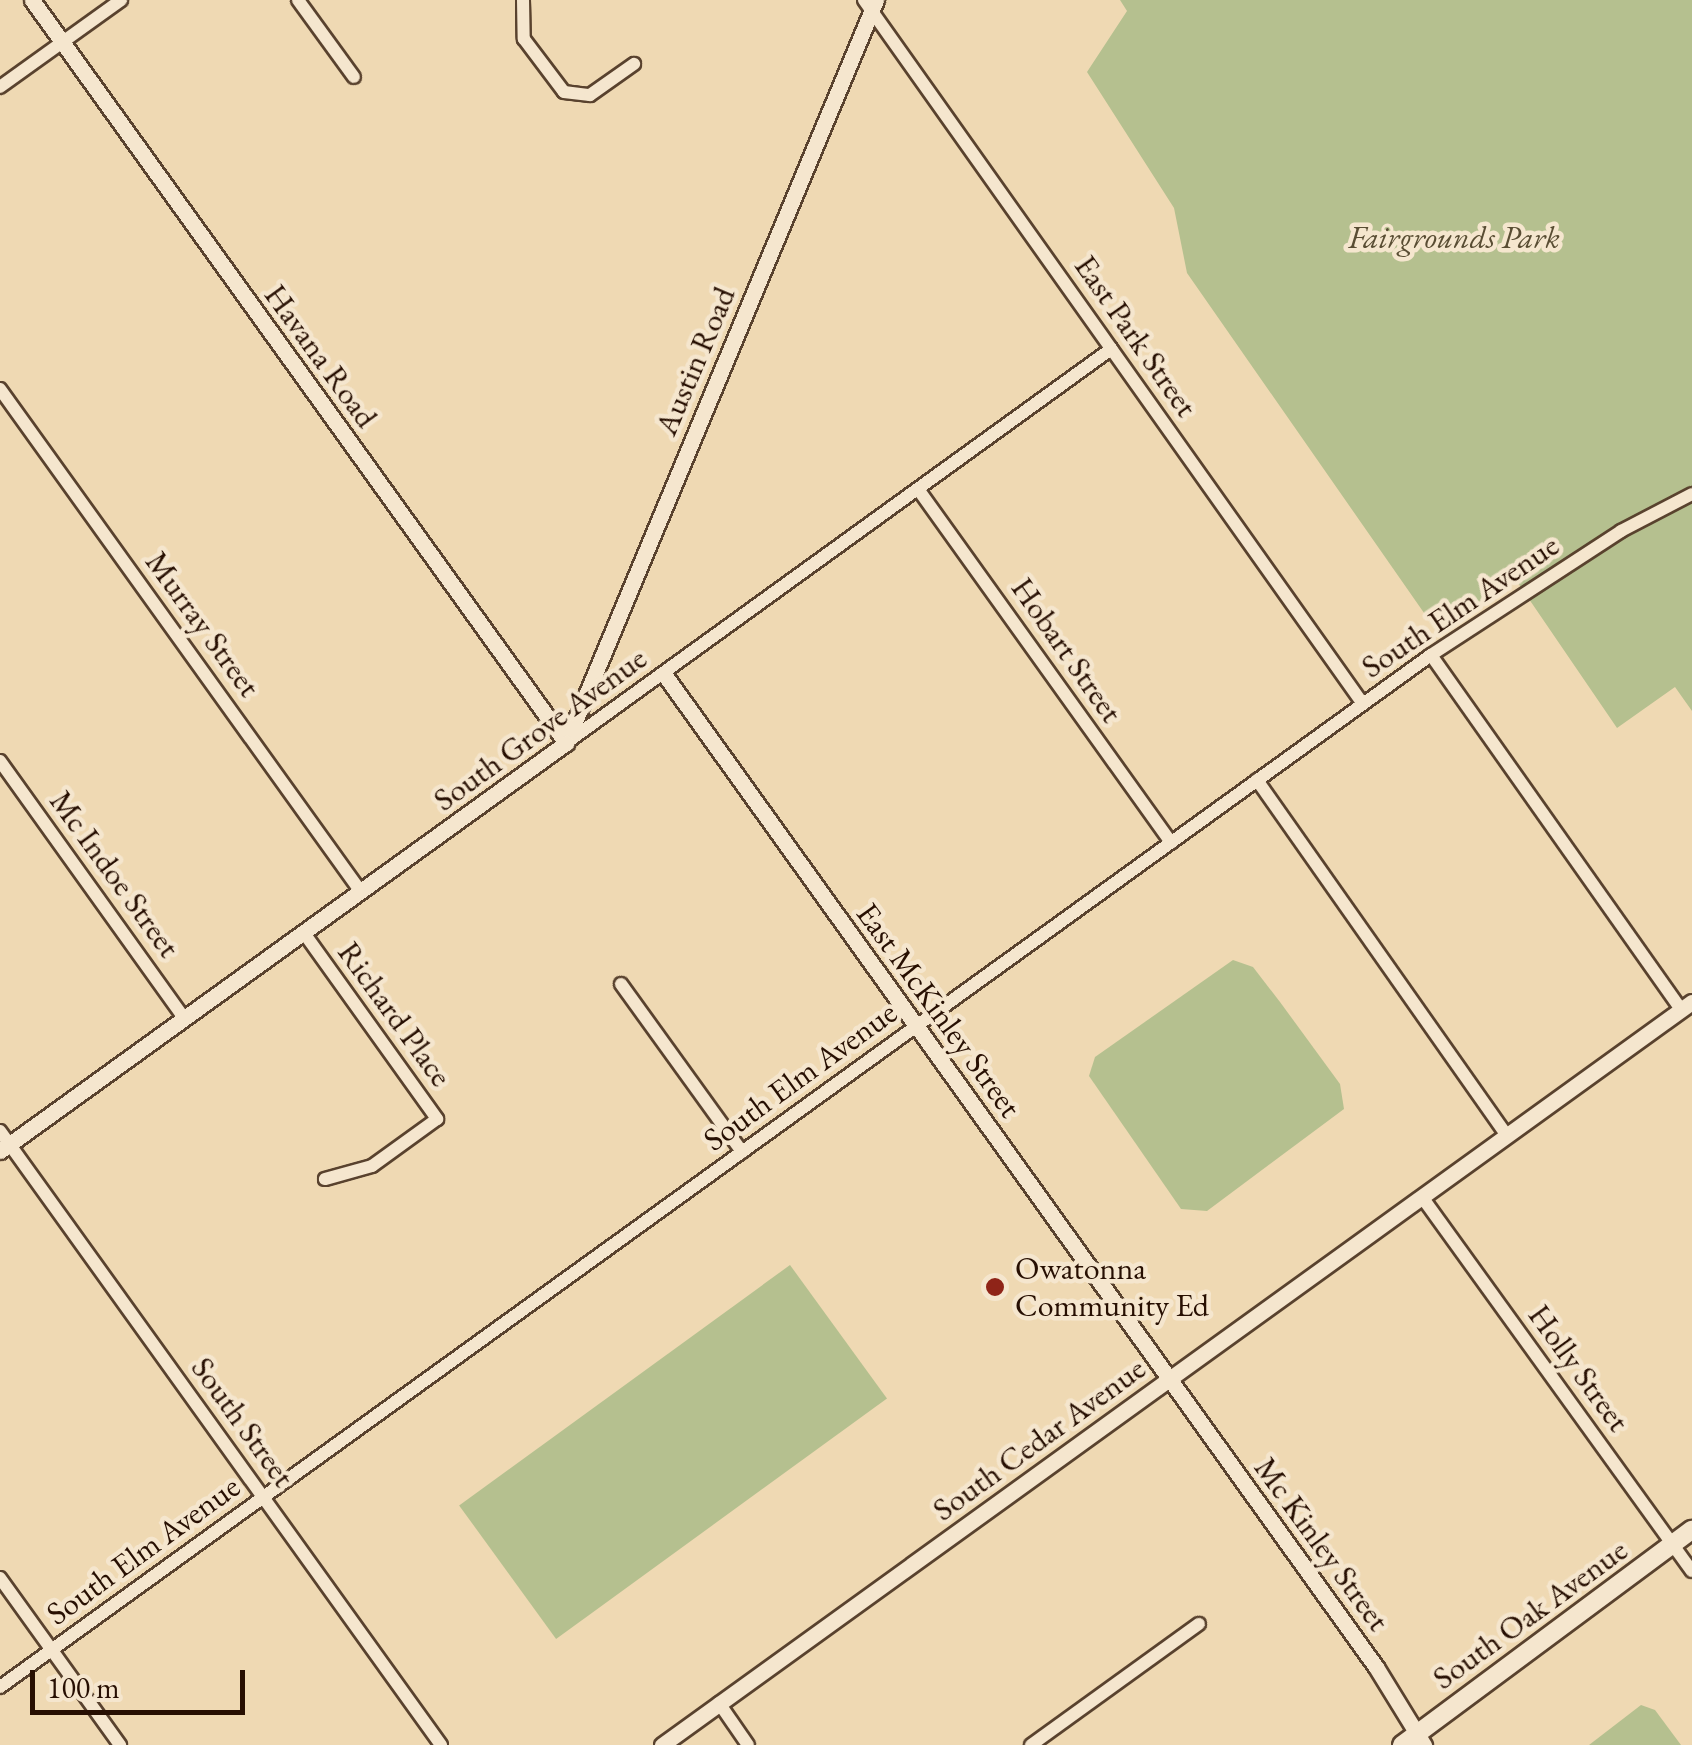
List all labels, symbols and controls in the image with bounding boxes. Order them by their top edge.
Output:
park label: Fairgrounds Park [1348,218,1560,256]
street label: East Park Street [1066,248,1206,424]
street label: Havana Road [256,277,386,435]
street label: Austin Road [647,281,743,441]
street label: South Elm Avenue [1354,526,1566,686]
street label: Murray Street [137,544,269,704]
street label: Hobart Street [1003,570,1131,730]
street label: South Grove Avenue [426,639,654,819]
street label: Mc Indoe Street [42,783,188,965]
street label: East McKinley Street [848,895,1030,1125]
street label: Richard Place [330,934,460,1094]
street label: South Elm Avenue [696,993,904,1159]
place label: Owatonna Community Ed [1015,1250,1209,1325]
marker: Owatonna Community Ed [984,1276,1006,1298]
street label: Holly Street [1520,1297,1638,1439]
street label: South Cedar Avenue [925,1349,1153,1529]
street label: South Street [183,1350,303,1494]
street label: Mc Kinley Street [1246,1450,1398,1638]
street label: South Elm Avenue [39,1467,247,1633]
street label: South Oak Avenue [1425,1531,1635,1697]
scale bar [35,1650,250,1712]
text: 100 m [47,1668,120,1707]

